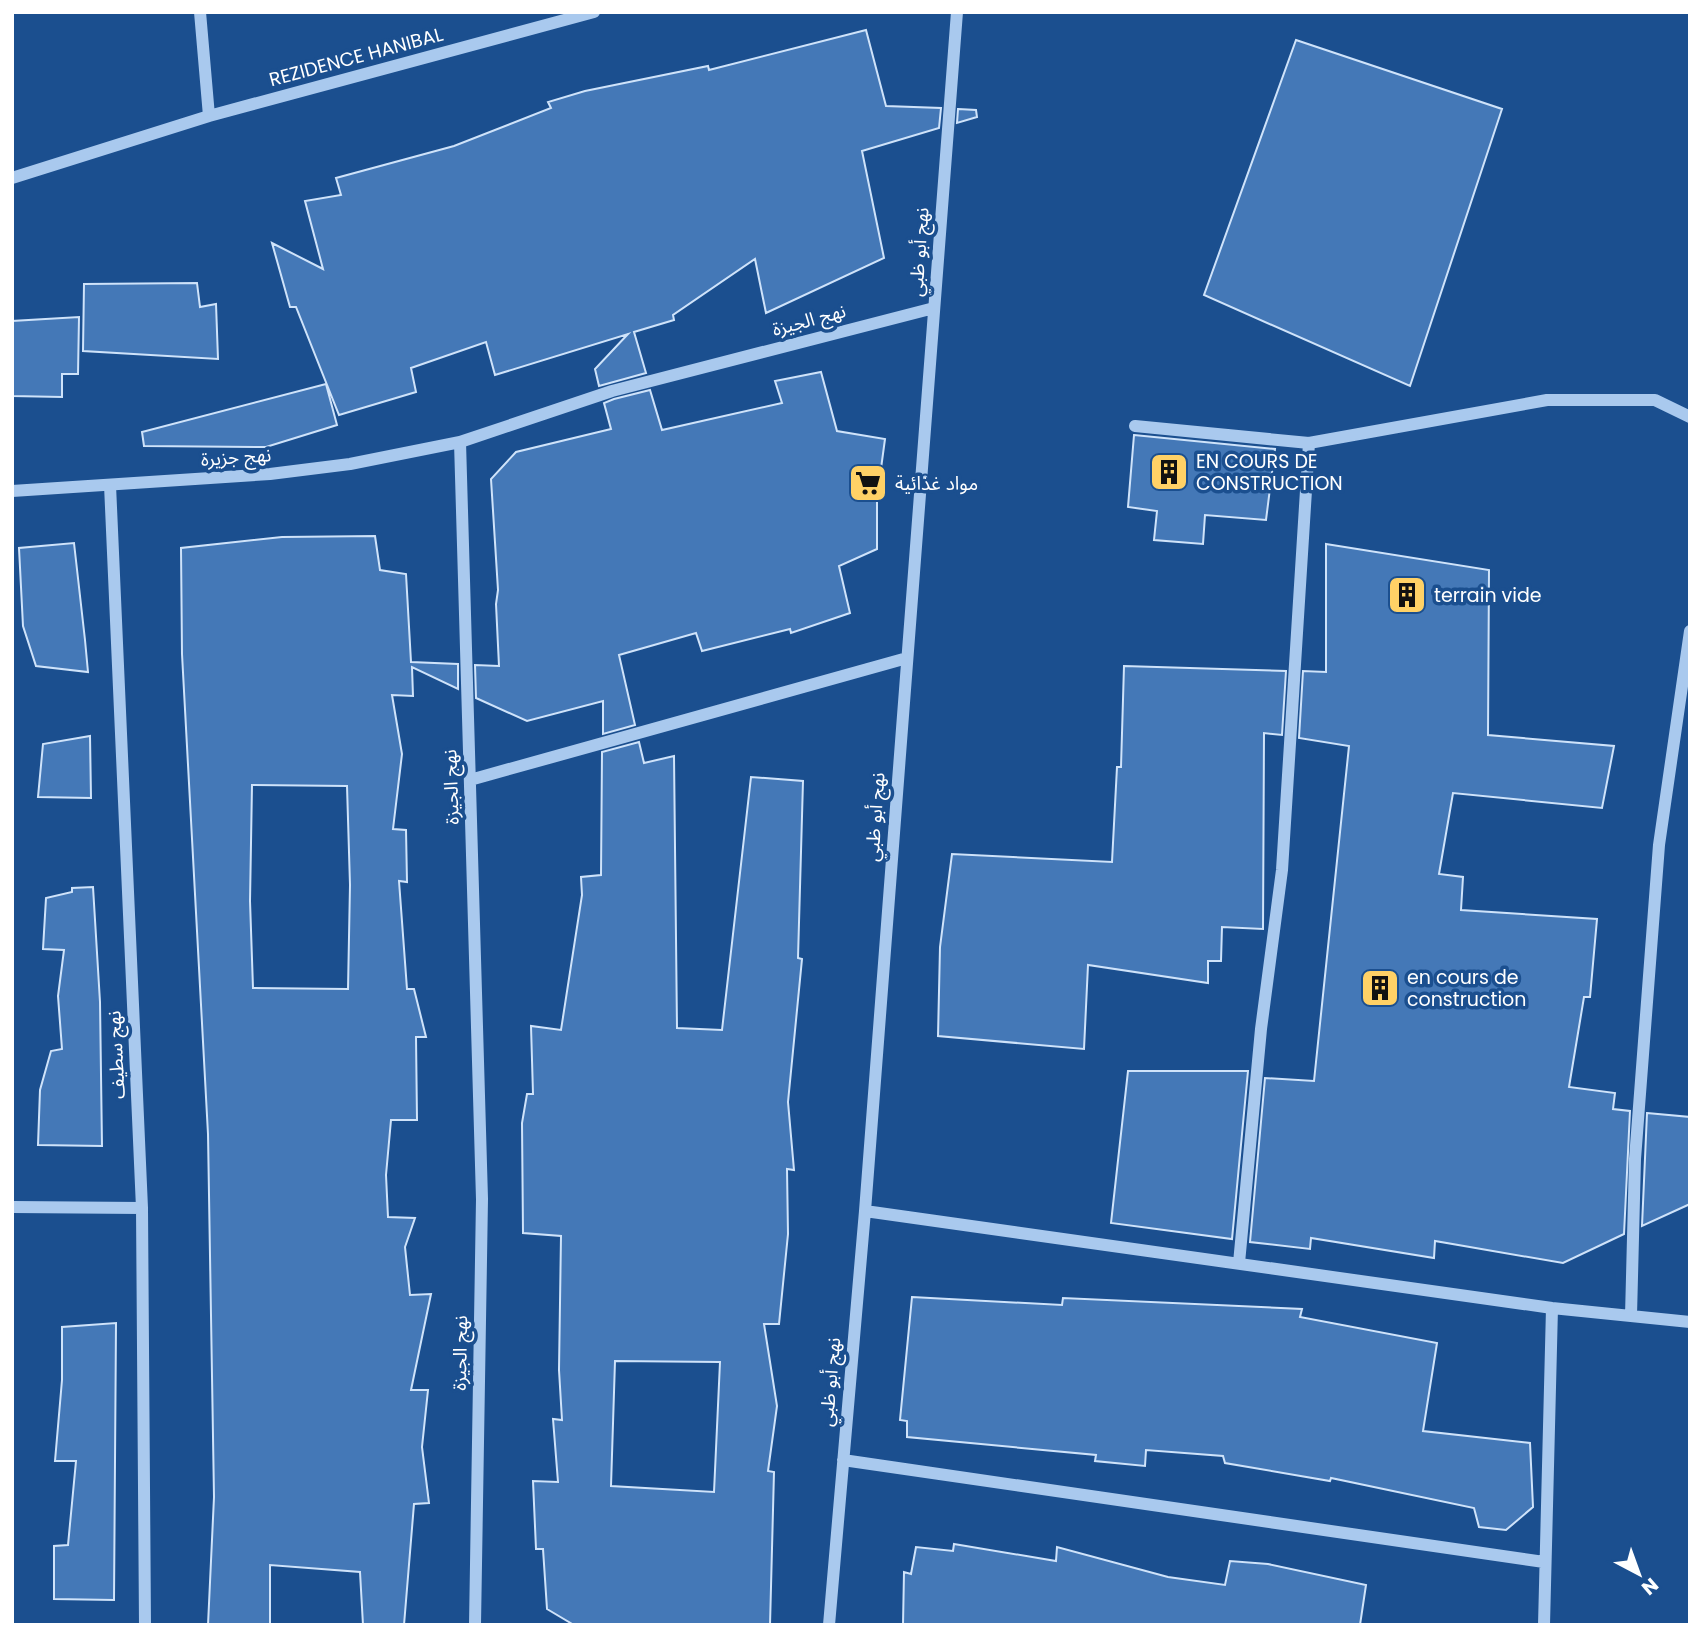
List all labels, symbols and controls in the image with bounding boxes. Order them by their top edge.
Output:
street label: REZIDENCE HANIBAL [266,21,446,93]
street label: نهج أبو ظبي [902,207,937,298]
street label: نهج الجيزة [769,297,849,344]
street label: نهج جزيرة [200,441,272,474]
place label: EN COURS DE CONSTRUCTION [1196,448,1343,497]
building icon: EN COURS DE CONSTRUCTION [1148,451,1190,493]
supermarket icon: مواد غذائية [847,462,889,504]
place label: مواد غذائية [895,470,978,497]
building icon: terrain vide [1386,574,1428,616]
place label: terrain vide [1434,582,1542,609]
street label: نهج الجيزة [436,749,467,825]
street label: نهج أبو ظبي [858,772,893,863]
place label: en cours de construction [1407,964,1526,1013]
building icon: en cours de construction [1359,967,1401,1009]
street label: نهج سطيف [100,1010,133,1100]
street label: نهج الجيزة [446,1315,475,1391]
street label: نهج أبو ظبي [813,1336,849,1428]
north arrow [1604,1539,1674,1609]
text: N [1636,1572,1664,1601]

